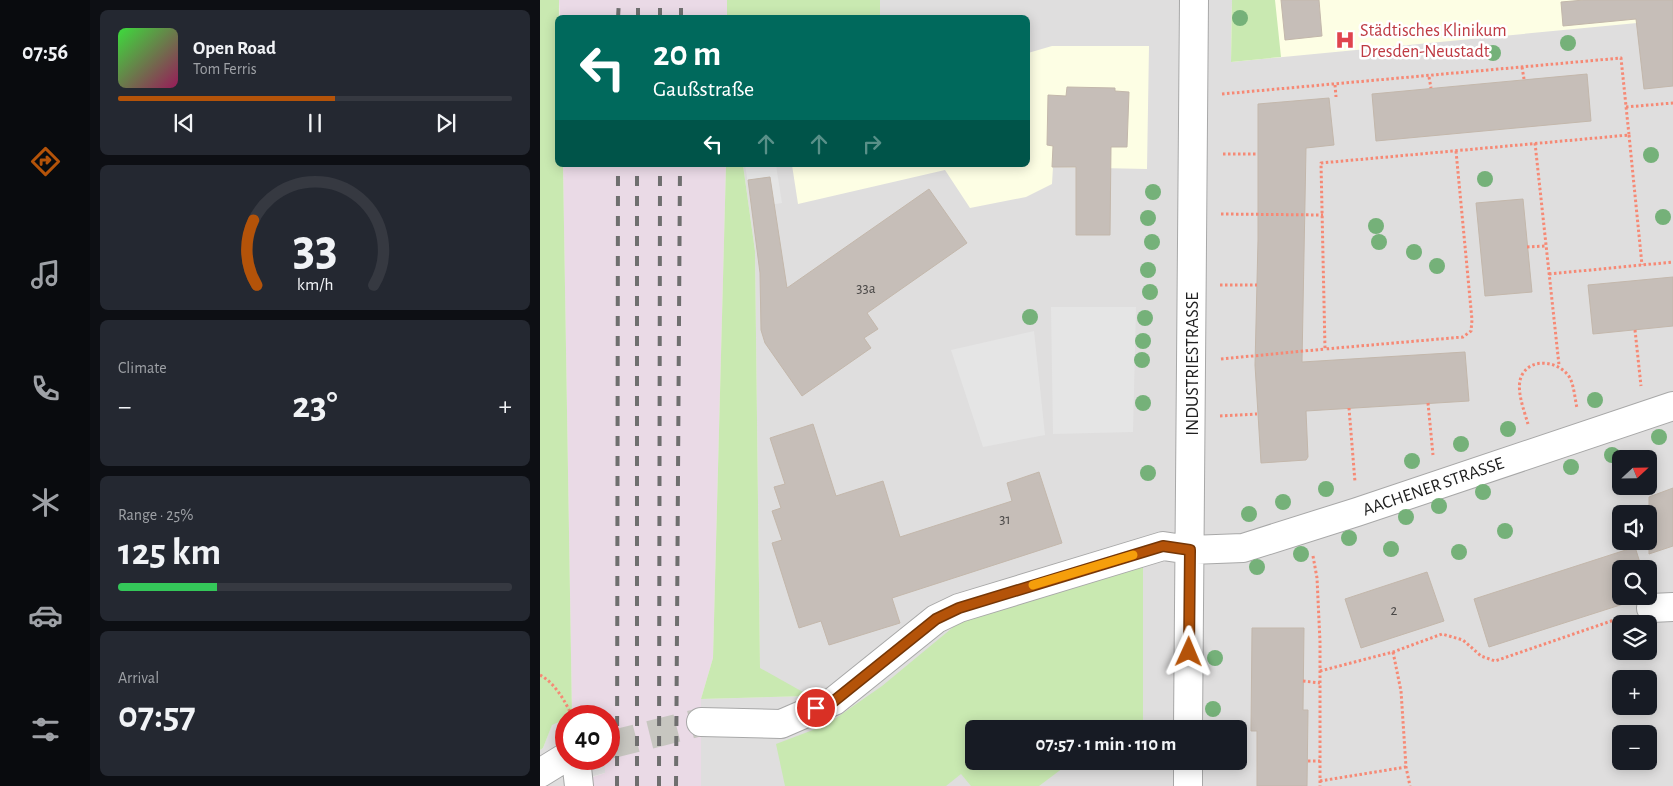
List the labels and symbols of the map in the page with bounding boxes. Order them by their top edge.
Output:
place label: Städtisches Klinikum Dresden-Neustadt [1360,22,1507,61]
hospital icon: Städtisches Klinikum Dresden-Neustadt [1334,29,1356,51]
house number: 33a [856,281,876,296]
street label: INDUSTRIESTRASSE [1184,292,1202,436]
north arrow [1612,450,1658,495]
street label: AACHENER STRASSE [1360,454,1506,520]
house number: 31 [999,512,1011,527]
house number: 2 [1391,603,1398,618]
position arrow [1162,625,1214,677]
pin [795,687,837,729]
speed limit sign: 40 [555,705,620,770]

